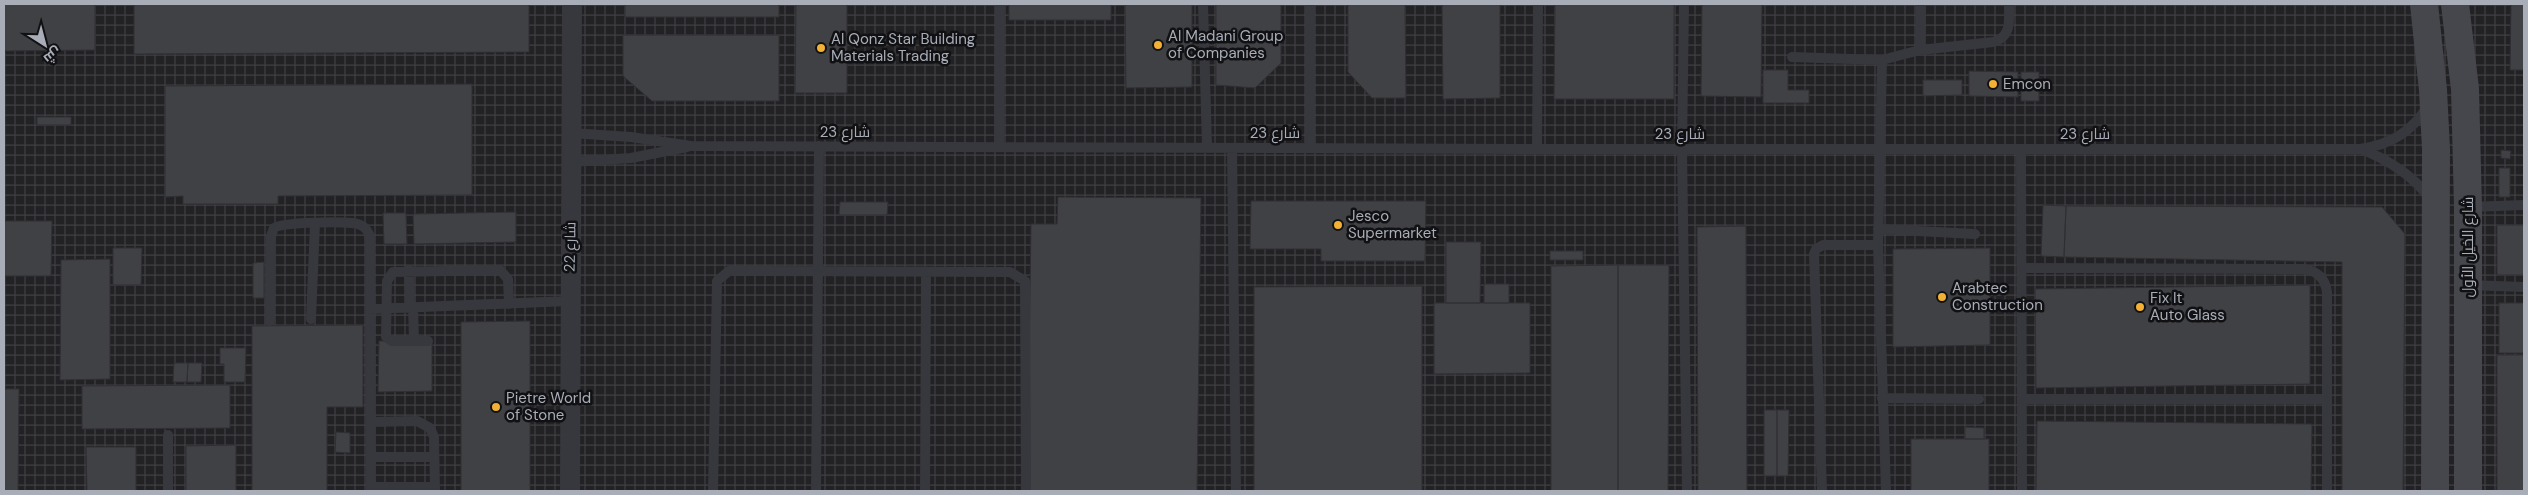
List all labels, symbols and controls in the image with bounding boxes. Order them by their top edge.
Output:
north arrow [20,20,70,70]
place label: Al Madani Group of Companies [1168,26,1283,63]
place label: Al Qonz Star Building Materials Trading [831,29,975,66]
marker: Al Madani Group of Companies [1152,39,1164,51]
marker: Al Qonz Star Building Materials Trading [815,42,827,54]
text: ش [40,43,65,68]
place label: Emcon [2003,74,2051,94]
marker: Emcon [1987,78,1999,90]
street label: شارع 23 [820,122,870,143]
street label: شارع 23 [1250,123,1300,144]
street label: شارع 23 [1655,124,1705,145]
street label: شارع 23 [2060,124,2110,145]
street label: شارع الخيل الأول [2458,197,2479,298]
place label: Jesco Supermarket [1348,206,1437,243]
marker: Jesco Supermarket [1332,219,1344,231]
street label: شارع 22 [560,222,581,272]
place label: Arabtec Construction [1952,278,2043,315]
place label: Fix It Auto Glass [2150,288,2225,325]
marker: Arabtec Construction [1936,291,1948,303]
marker: Fix It Auto Glass [2134,301,2146,313]
place label: Pietre World of Stone [506,388,591,425]
marker: Pietre World of Stone [490,401,502,413]

